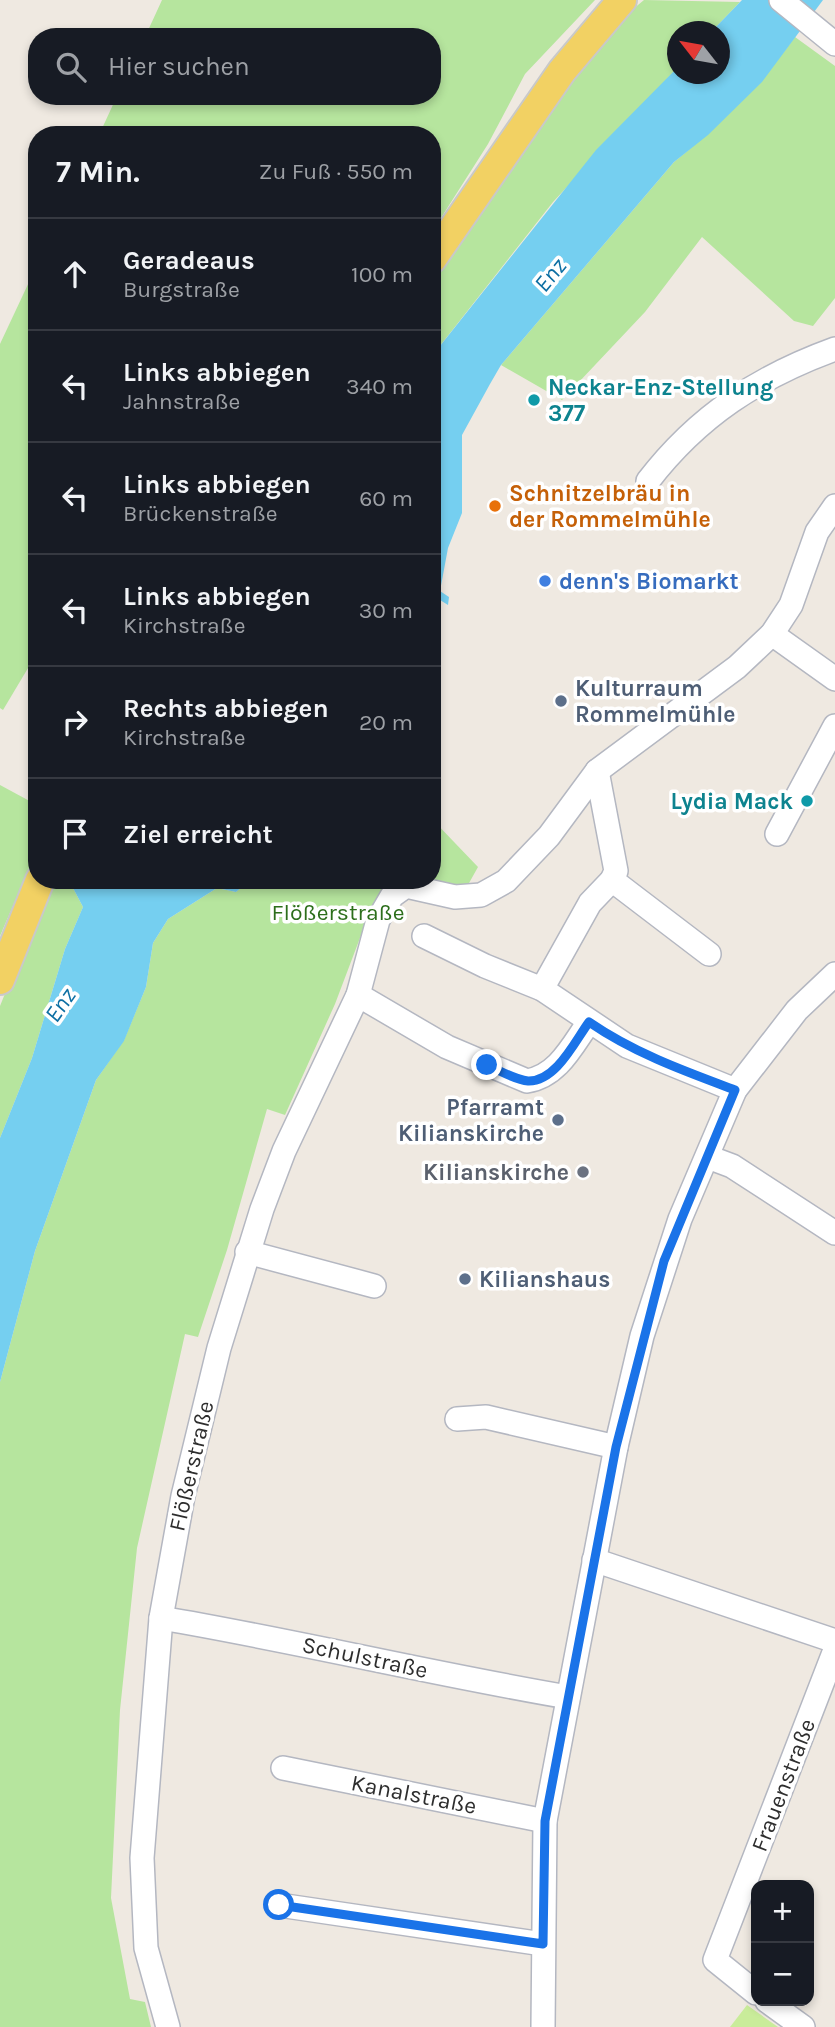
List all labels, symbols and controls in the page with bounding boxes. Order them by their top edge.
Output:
north arrow [667,21,730,84]
search box [28,28,441,105]
icon: search [52,48,90,86]
text: Hier suchen [108,51,250,82]
text: 7 Min. [56,154,140,190]
text: Zu Fuß · 550 m [259,158,413,185]
text: Geradeaus [123,245,255,276]
water label: Enz [528,252,572,298]
icon: ahead [56,255,94,293]
text: 100 m [351,261,413,288]
text: Burgstraße [123,276,240,303]
text: Links abbiegen [123,357,311,388]
icon: left [56,367,94,405]
text: 340 m [346,373,413,400]
place label: Neckar-Enz-Stellung 377 [548,374,773,427]
text: Jahnstraße [123,388,240,415]
marker: Neckar-Enz-Stellung 377 [526,392,542,408]
text: Links abbiegen [123,469,311,500]
icon: left [56,479,94,517]
place label: Schnitzelbräu in der Rommelmühle [509,480,711,533]
text: 60 m [359,485,413,512]
marker: Schnitzelbräu in der Rommelmühle [487,498,503,514]
text: Brückenstraße [123,500,278,527]
place label: denn's Biomarkt [559,568,739,595]
marker: denn's Biomarkt [537,573,553,589]
text: Links abbiegen [123,581,311,612]
icon: left [56,591,94,629]
text: 30 m [359,597,413,624]
text: Kirchstraße [123,612,246,639]
place label: Kulturraum Rommelmühle [575,675,735,728]
text: Rechts abbiegen [123,693,329,724]
marker: Kulturraum Rommelmühle [553,693,569,709]
icon: right [56,703,94,741]
text: 20 m [359,709,413,736]
text: Kirchstraße [123,724,246,751]
place label: Lydia Mack [671,788,793,815]
marker: Lydia Mack [799,793,815,809]
icon: arrive [56,815,94,853]
text: Ziel erreicht [123,819,273,850]
park label: Flößerstraße [272,899,404,926]
water label: Enz [38,982,82,1028]
route end [471,1049,502,1080]
place label: Pfarramt Kilianskirche [398,1094,544,1147]
marker: Pfarramt Kilianskirche [550,1112,566,1128]
place label: Kilianskirche [423,1159,569,1186]
marker: Kilianskirche [575,1164,591,1180]
place label: Kilianshaus [479,1266,610,1293]
marker: Kilianshaus [457,1271,473,1287]
street label: Flößerstraße [163,1398,220,1534]
street label: Schulstraße [300,1631,430,1684]
street label: Frauenstraße [746,1715,821,1855]
street label: Kanalstraße [349,1769,479,1820]
map controls [751,1880,814,2006]
button: + [751,1880,814,1943]
route start [263,1889,294,1920]
button: − [751,1943,814,2006]

